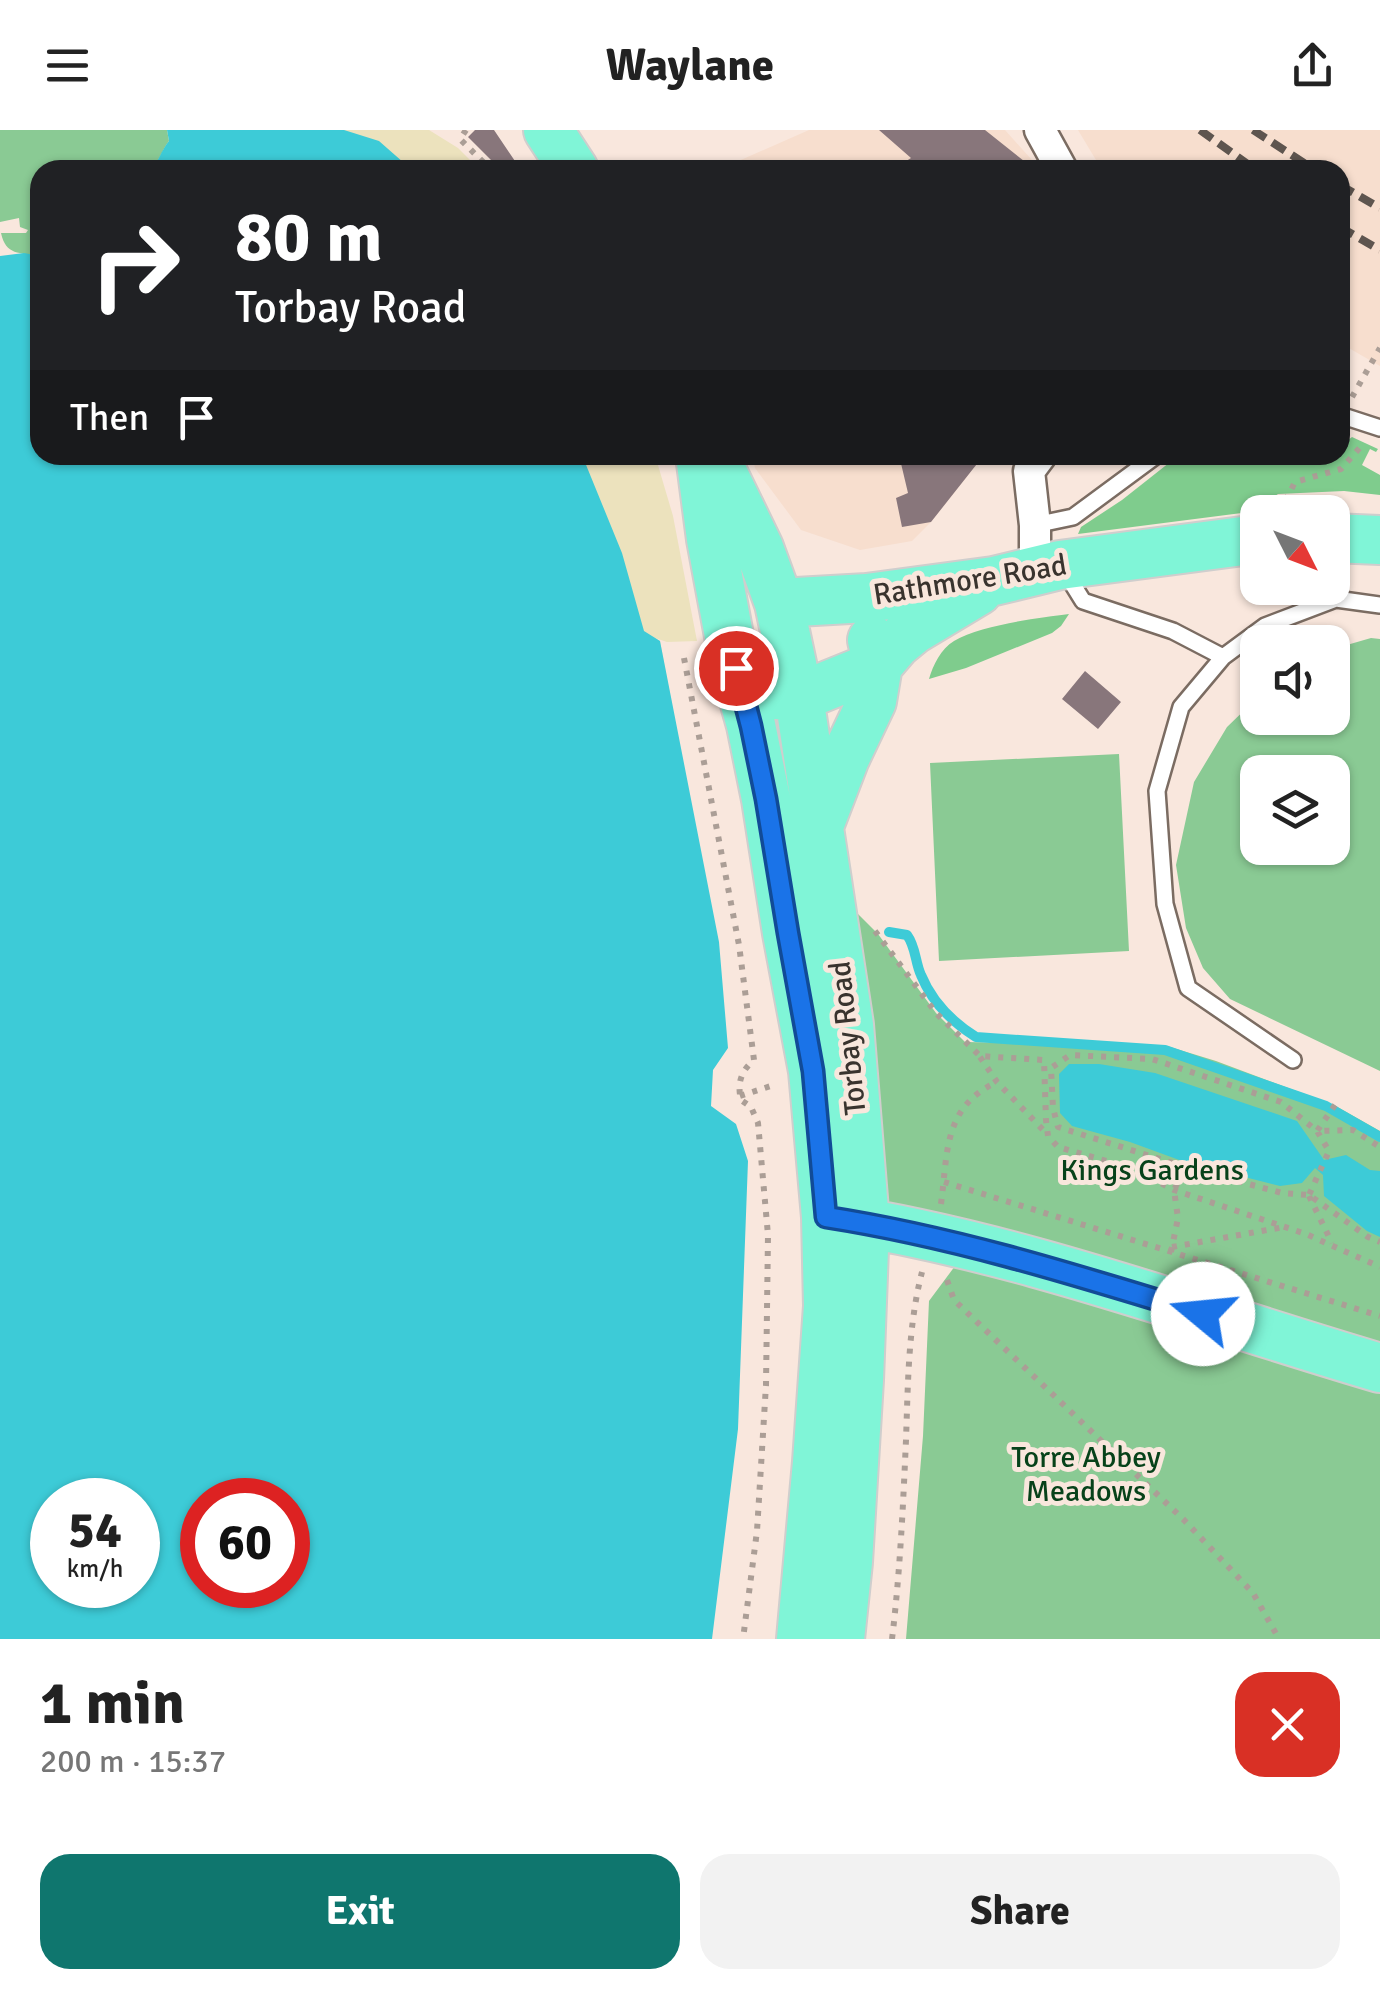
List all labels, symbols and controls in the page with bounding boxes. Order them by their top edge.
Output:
icon: menu [40,38,95,93]
text: Waylane [606,38,774,93]
icon: share [1285,38,1340,93]
text: 80 m [235,194,383,280]
icon: right [70,200,200,330]
text: Torbay Road [235,280,467,335]
icon: arrive [169,390,224,445]
text: Then [70,394,149,441]
north arrow [1240,495,1350,605]
map controls [1240,495,1350,865]
street label: Rathmore Road [871,546,1069,614]
button: sound [1240,625,1350,735]
pin [694,626,779,711]
icon: arrive [709,641,764,696]
button: layers [1240,755,1350,865]
street label: Torbay Road [822,959,874,1117]
park label: Kings Gardens [1060,1152,1244,1189]
position arrow [1151,1262,1255,1366]
park label: Torre Abbey Meadows [1011,1439,1161,1510]
speed limit sign: 60 [180,1478,310,1608]
text: 54 [68,1500,122,1562]
text: km/h [67,1553,123,1584]
text: 1 min [40,1667,185,1741]
button: close [1235,1672,1340,1777]
text: 200 m · 15:37 [40,1742,226,1781]
button: Exit [40,1854,680,1969]
button: Share [700,1854,1340,1969]

